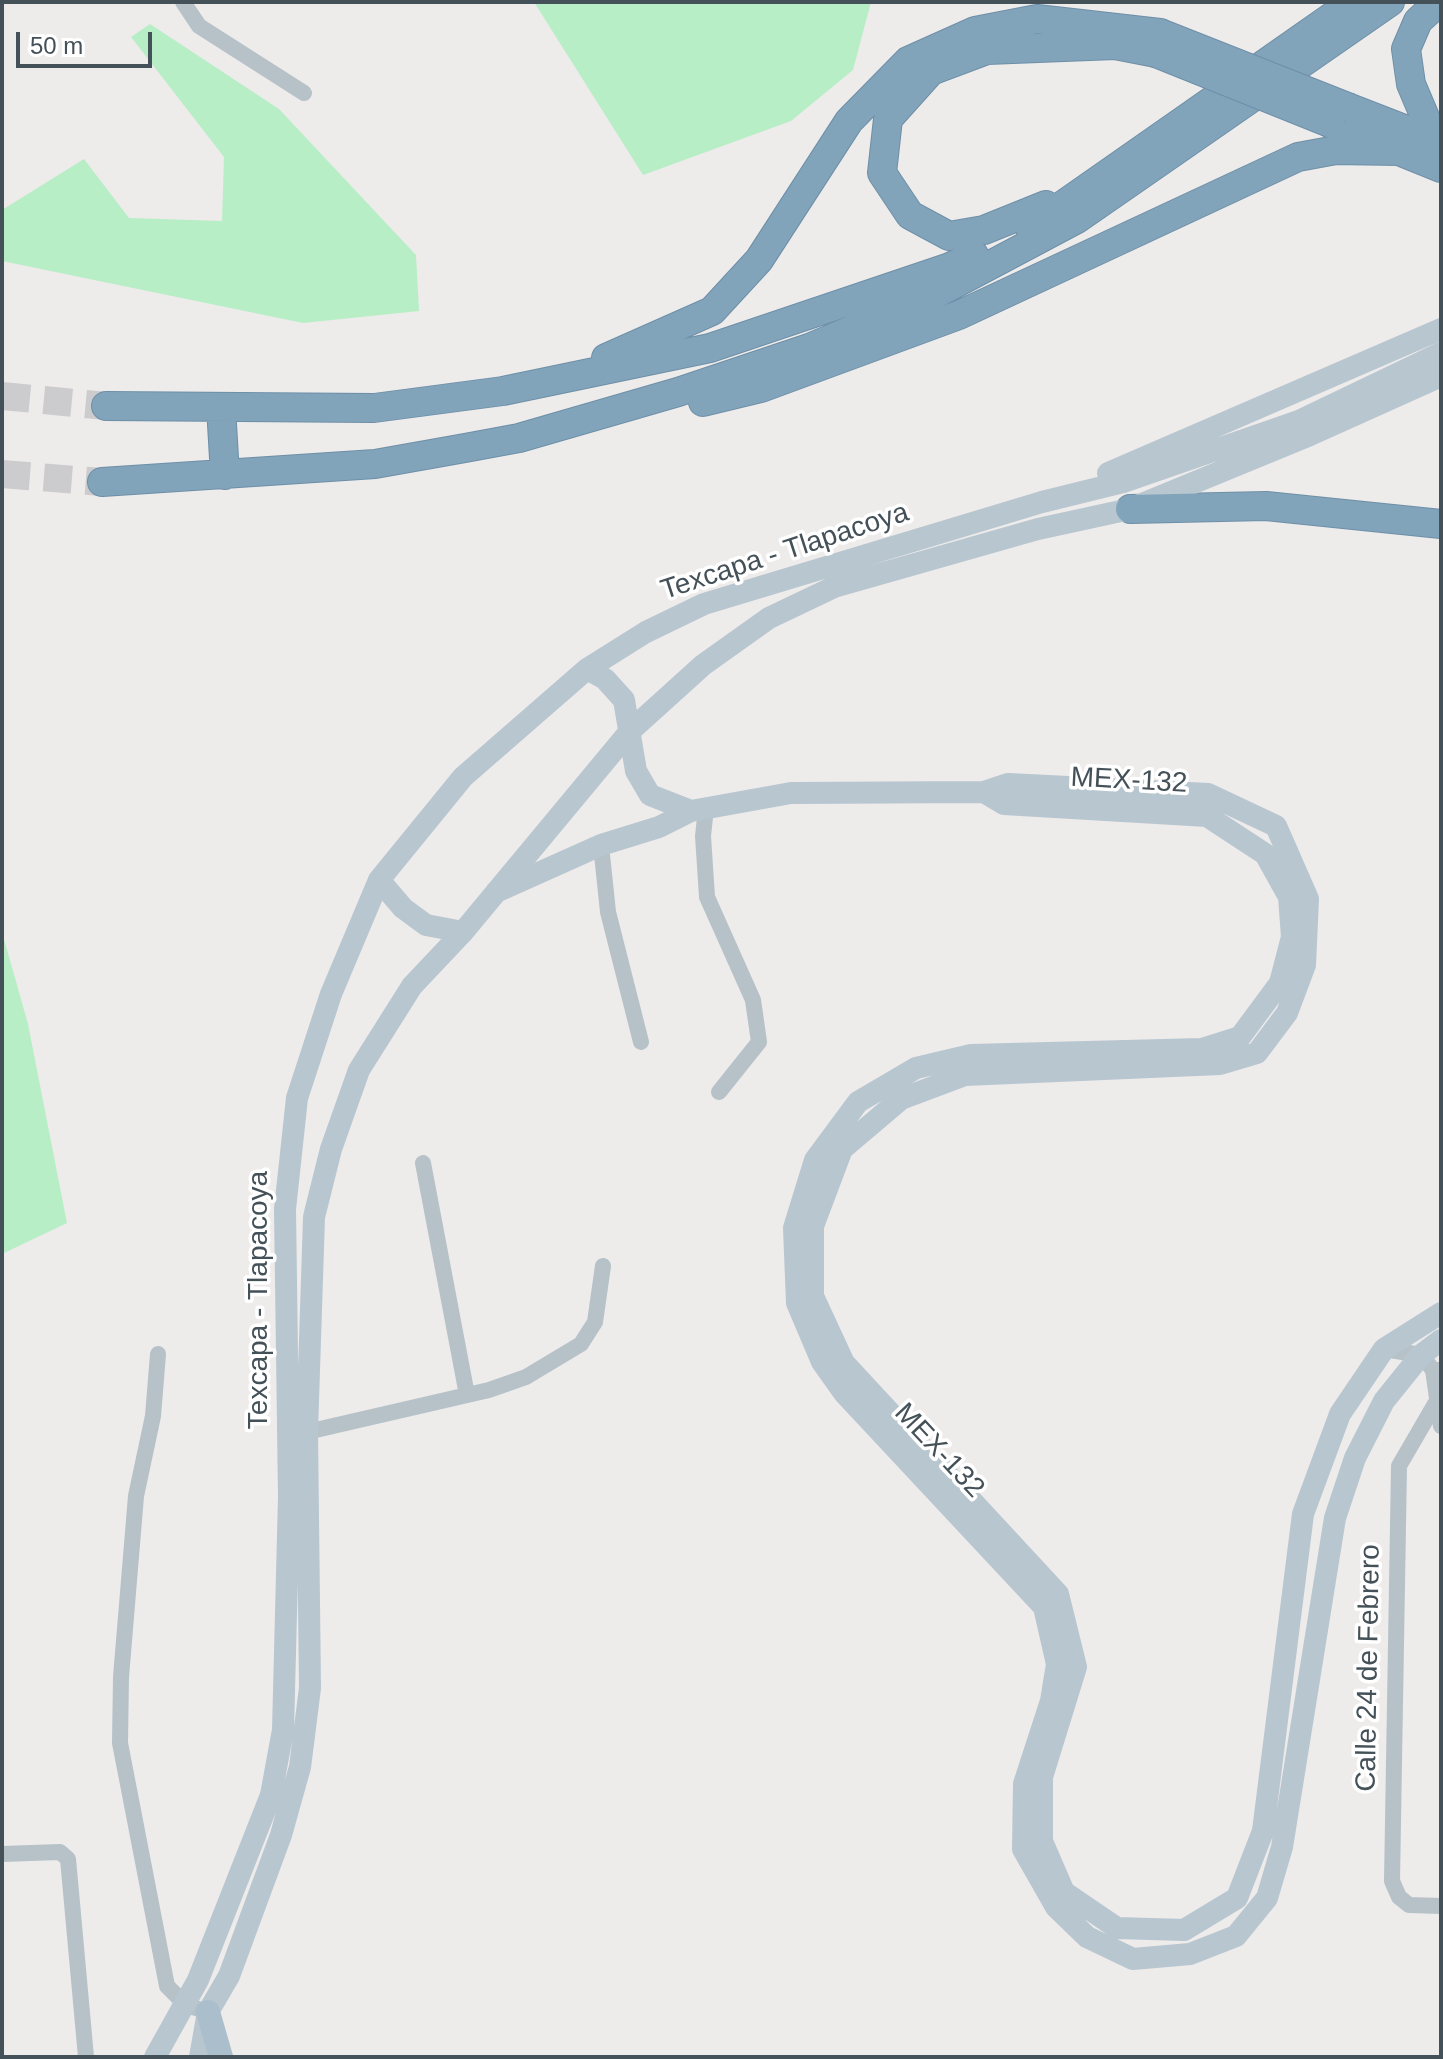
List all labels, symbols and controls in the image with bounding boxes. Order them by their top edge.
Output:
scale bar [20,16,156,66]
text: 50 m [30,32,83,59]
street label: Texcapa - Tlapacoya [657,496,913,608]
street label: MEX-132 [1070,761,1188,801]
street label: Texcapa - Tlapacoya [242,1171,276,1429]
street label: MEX-132 [887,1397,991,1505]
street label: Calle 24 de Febrero [1350,1544,1388,1792]

